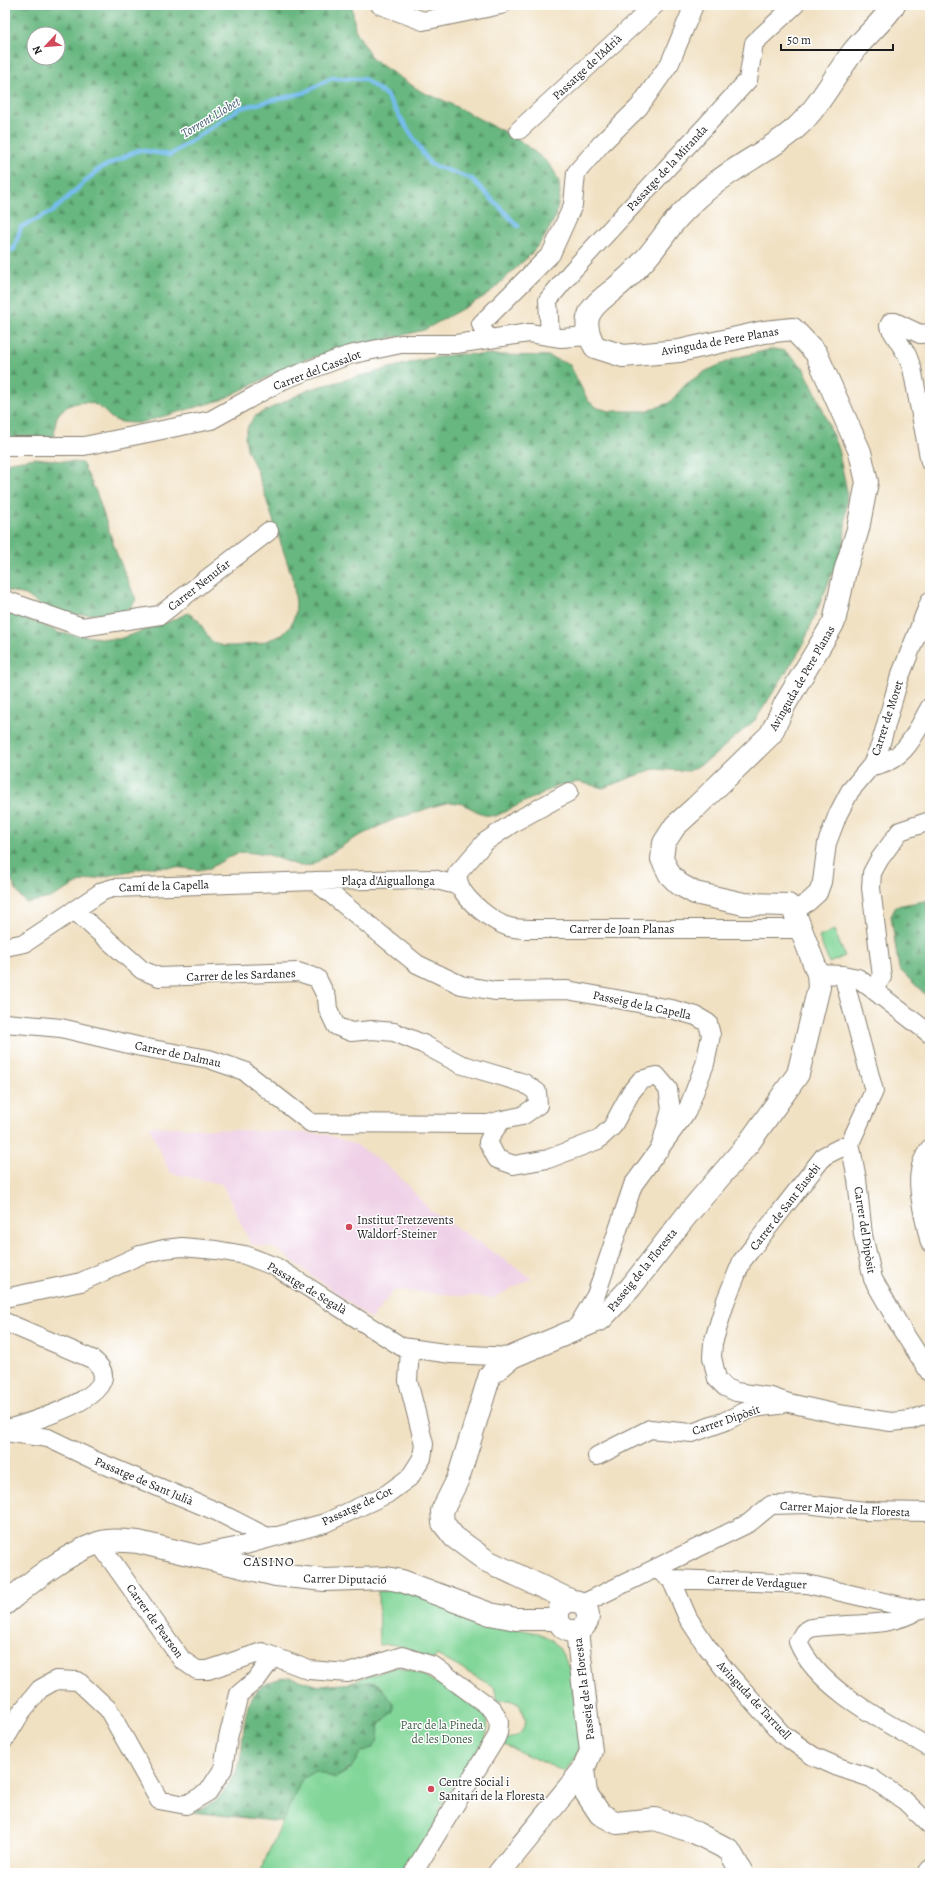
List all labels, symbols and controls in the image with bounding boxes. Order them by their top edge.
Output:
north arrow [26,26,66,66]
scale bar [781,26,893,52]
street label: Passatge de l'Adrià [549,30,626,103]
text: 50 m [787,32,811,48]
text: N [29,43,46,57]
water label: Torrent Llobet [177,92,244,142]
street label: Passatge de la Miranda [623,121,711,214]
street label: Avinguda de Pere Planas [659,323,780,359]
street label: Carrer del Cassalot [271,346,363,394]
street label: Carrer Nenufar [164,555,234,615]
street label: Avinguda de Pere Planas [765,622,839,734]
street label: Carrer de Moret [867,678,907,758]
street label: Plaça d'Aiguallonga [341,873,435,889]
street label: Camí de la Capella [119,876,210,896]
street label: Carrer de Joan Planas [570,921,675,937]
street label: Carrer de les Sardanes [186,965,296,985]
street label: Passeig de la Capella [591,987,693,1023]
street label: Carrer de Dalmau [133,1037,223,1071]
street label: Carrer de Sant Eusebi [746,1160,824,1254]
street label: Carrer del Dipòsit [850,1185,880,1275]
place label: Institut Tretzevents Waldorf-Steiner [356,1212,454,1242]
marker: Institut Tretzevents Waldorf-Steiner [344,1222,354,1232]
street label: Passeig de la Floresta [603,1225,681,1315]
street label: Passatge de Segalà [264,1258,350,1318]
street label: Carrer Dipòsit [690,1401,762,1439]
street label: Passatge de Sant Julià [92,1453,196,1509]
street label: Passatge de Cot [319,1483,395,1529]
street label: Carrer Major de la Floresta [779,1498,911,1520]
district label: CASINO [243,1553,295,1570]
street label: Carrer Diputació [303,1570,387,1588]
street label: Carrer de Verdaguer [707,1571,808,1593]
street label: Carrer de Pearson [123,1581,188,1662]
street label: Passeig de la Floresta [570,1636,598,1741]
street label: Avinguda de Tarruell [713,1657,795,1743]
park label: Parc de la Pineda de les Dones [401,1717,484,1747]
place label: Centre Social i Sanitari de la Floresta [439,1774,545,1804]
marker: Centre Social i Sanitari de la Floresta [426,1784,436,1794]

